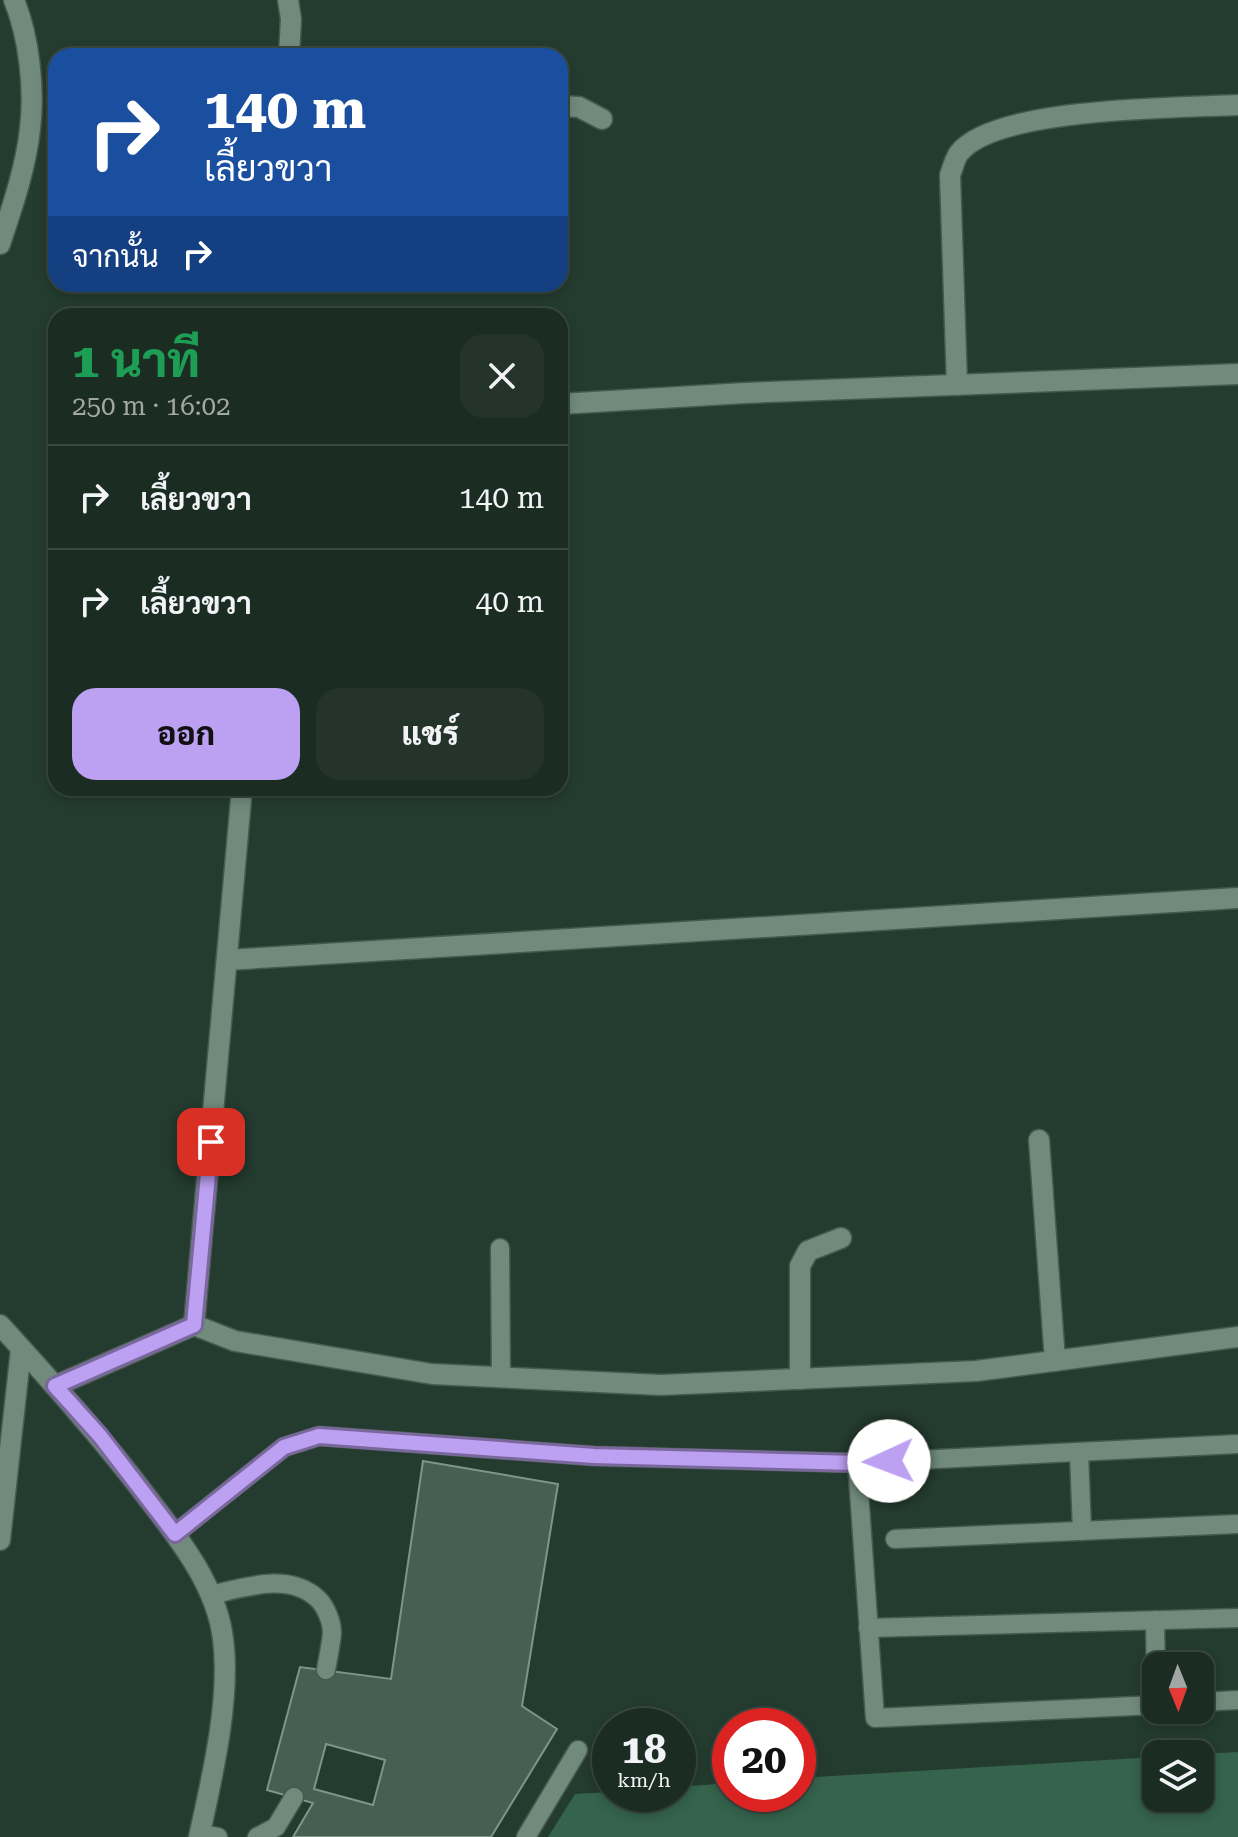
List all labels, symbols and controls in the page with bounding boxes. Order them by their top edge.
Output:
text: 140 m [204,76,366,142]
icon: right [72,80,176,184]
text: เลี้ยวขวา [204,148,332,190]
icon: right [175,232,219,276]
text: จากนั้น [72,239,159,274]
text: 1 นาที [72,333,200,389]
button: close [460,334,544,418]
text: 250 m · 16:02 [72,391,231,421]
icon: right [72,475,116,519]
text: 140 m [459,480,544,515]
text: เลี้ยวขวา [140,482,252,517]
icon: right [72,579,116,623]
text: 40 m [475,584,544,619]
text: เลี้ยวขวา [140,586,252,621]
button: ออก [72,688,300,780]
button: แชร์ [316,688,544,780]
pin [177,1108,245,1176]
icon: arrive [189,1120,233,1164]
position arrow [847,1419,931,1503]
north arrow [1142,1652,1214,1724]
map controls [1142,1652,1214,1812]
speed limit sign: 20 [712,1708,816,1812]
text: 18 [622,1726,666,1773]
button: layers [1142,1740,1214,1812]
text: km/h [617,1768,671,1792]

